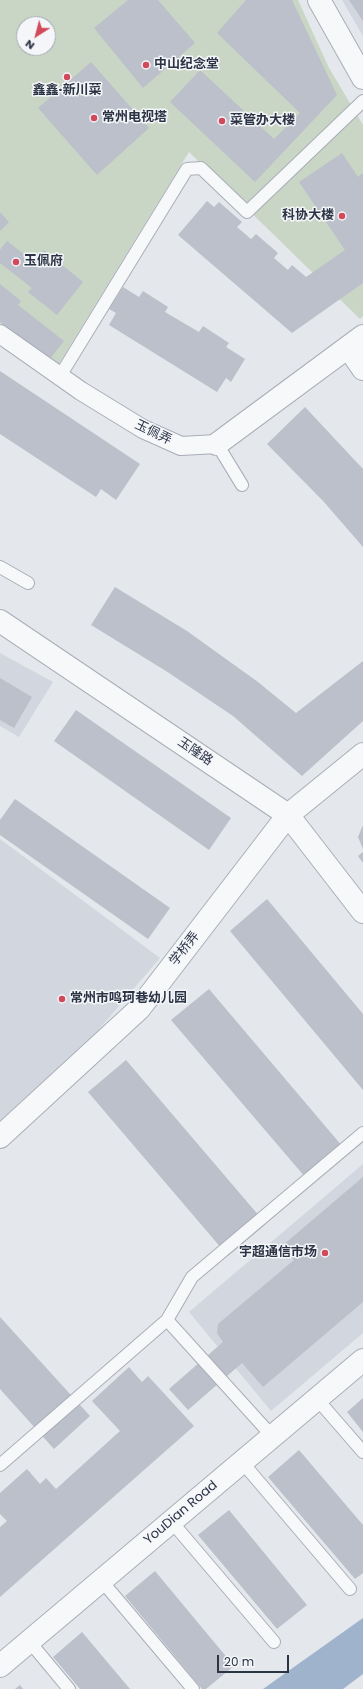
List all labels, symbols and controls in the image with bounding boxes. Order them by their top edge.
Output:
north arrow [16,16,56,56]
text: N [21,36,38,54]
place label: 中山纪念堂 [154,57,219,73]
marker: 中山纪念堂 [141,60,151,70]
marker: 鑫鑫·新川菜 [62,72,72,82]
place label: 鑫鑫·新川菜 [33,83,101,99]
place label: 常州电视塔 [102,110,167,126]
marker: 常州电视塔 [89,113,99,123]
place label: 菜管办大楼 [230,113,295,129]
marker: 菜管办大楼 [217,116,227,126]
place label: 科协大楼 [282,208,334,224]
marker: 科协大楼 [337,211,347,221]
place label: 玉佩府 [24,254,63,270]
marker: 玉佩府 [11,257,21,267]
street label: 玉佩弄 [132,417,174,449]
street label: 玉隆路 [174,735,216,769]
street label: 学桥弄 [167,929,203,969]
place label: 常州市鸣珂巷幼儿园 [70,991,187,1007]
marker: 常州市鸣珂巷幼儿园 [57,994,67,1004]
place label: 宇超通信市场 [239,1245,317,1261]
marker: 宇超通信市场 [320,1248,330,1258]
street label: YouDian Road [141,1478,221,1548]
scale bar [219,1647,291,1673]
text: 20 m [224,1653,254,1670]

